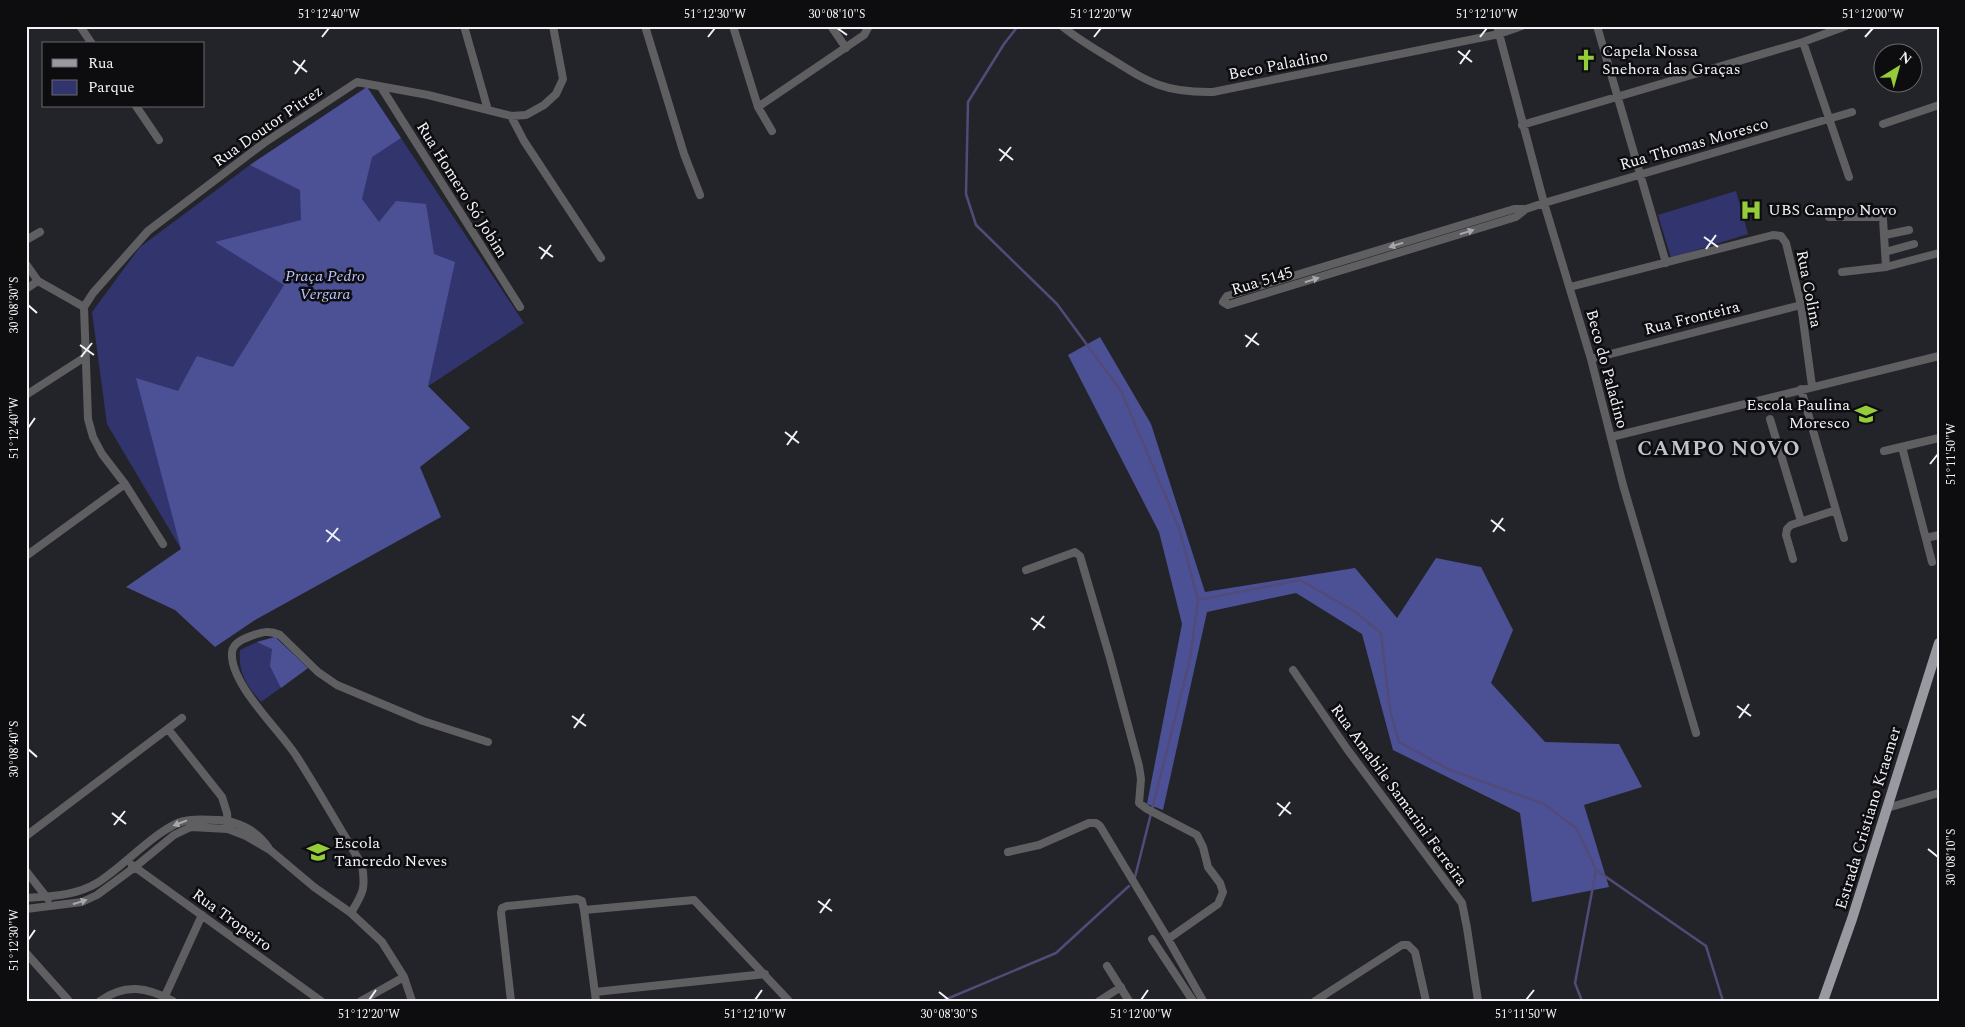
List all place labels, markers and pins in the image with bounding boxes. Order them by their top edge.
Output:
place label: Capela Nossa Snehora das Graças [1602,39,1741,81]
church icon: Capela Nossa Snehora das Graças [1573,47,1599,73]
hospital icon: UBS Campo Novo [1738,197,1764,223]
place label: UBS Campo Novo [1768,198,1897,222]
place label: Escola Paulina Moresco [1746,393,1850,435]
school or university icon: Escola Paulina Moresco [1853,401,1879,427]
place label: Escola Tancredo Neves [334,831,448,873]
school or university icon: Escola Tancredo Neves [305,839,331,865]

